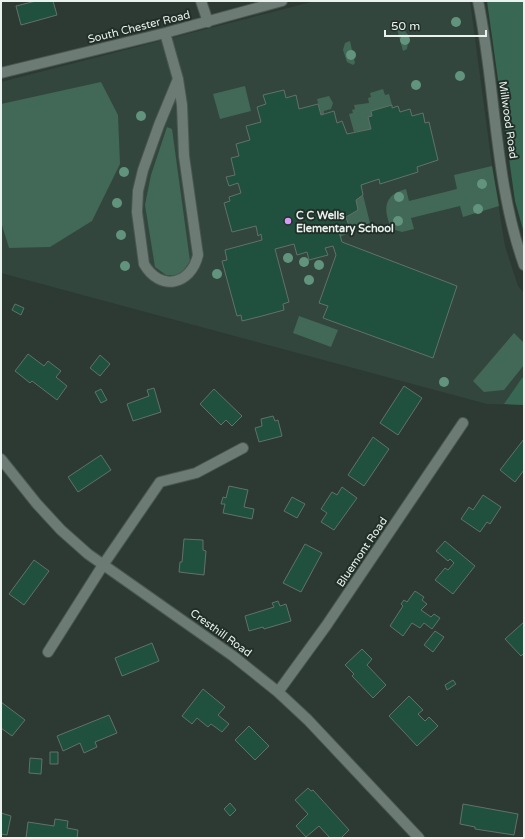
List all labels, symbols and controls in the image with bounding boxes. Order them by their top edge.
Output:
street label: South Chester Road [87,8,191,46]
scale bar [385,12,486,38]
text: 50 m [391,19,420,33]
street label: Millwood Road [496,80,520,160]
place label: C C Wells Elementary School [296,209,394,236]
marker: C C Wells Elementary School [283,216,293,226]
street label: Bluemont Road [334,515,390,589]
street label: Cresthill Road [188,606,254,660]

